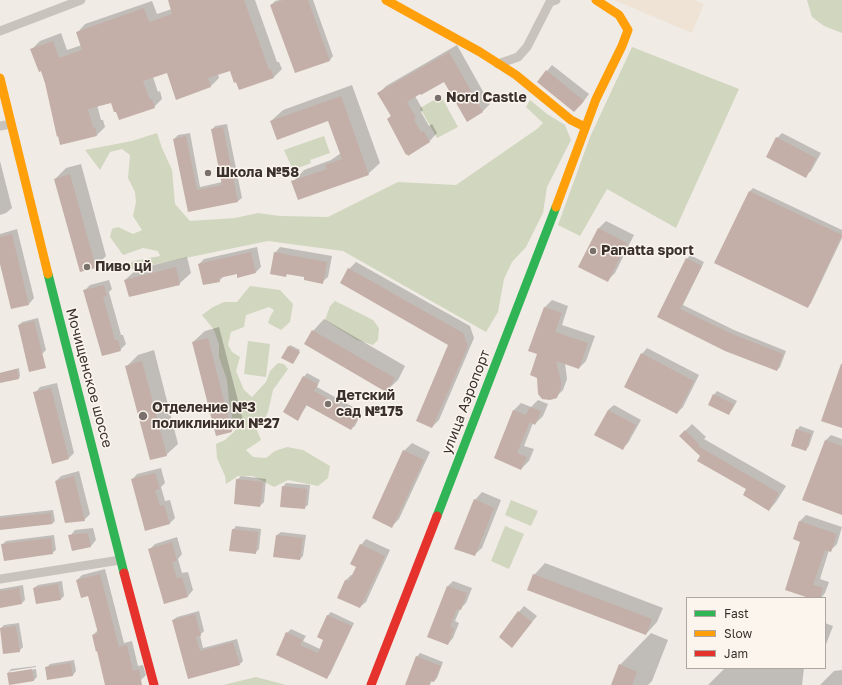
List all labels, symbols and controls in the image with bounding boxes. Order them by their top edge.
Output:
place label: Nord Castle [446,90,527,106]
marker: Nord Castle [433,93,443,103]
place label: Школа №58 [216,165,299,181]
marker: Школа №58 [203,168,213,178]
place label: Panatta sport [601,243,694,259]
marker: Panatta sport [588,246,598,256]
place label: Пиво цй [95,259,151,275]
marker: Пиво цй [82,262,92,272]
street label: Мочищенское шоссе [62,306,116,450]
street label: улица Аэропорт [438,347,494,457]
place label: Детский сад №175 [336,388,403,420]
marker: Детский сад №175 [323,399,333,409]
place label: Отделение №3 поликлиники №27 [152,400,280,432]
marker: Отделение №3 поликлиники №27 [137,410,149,422]
legend [686,597,826,669]
text: Fast [724,606,749,621]
text: Slow [724,626,752,641]
text: Jam [724,646,748,661]

